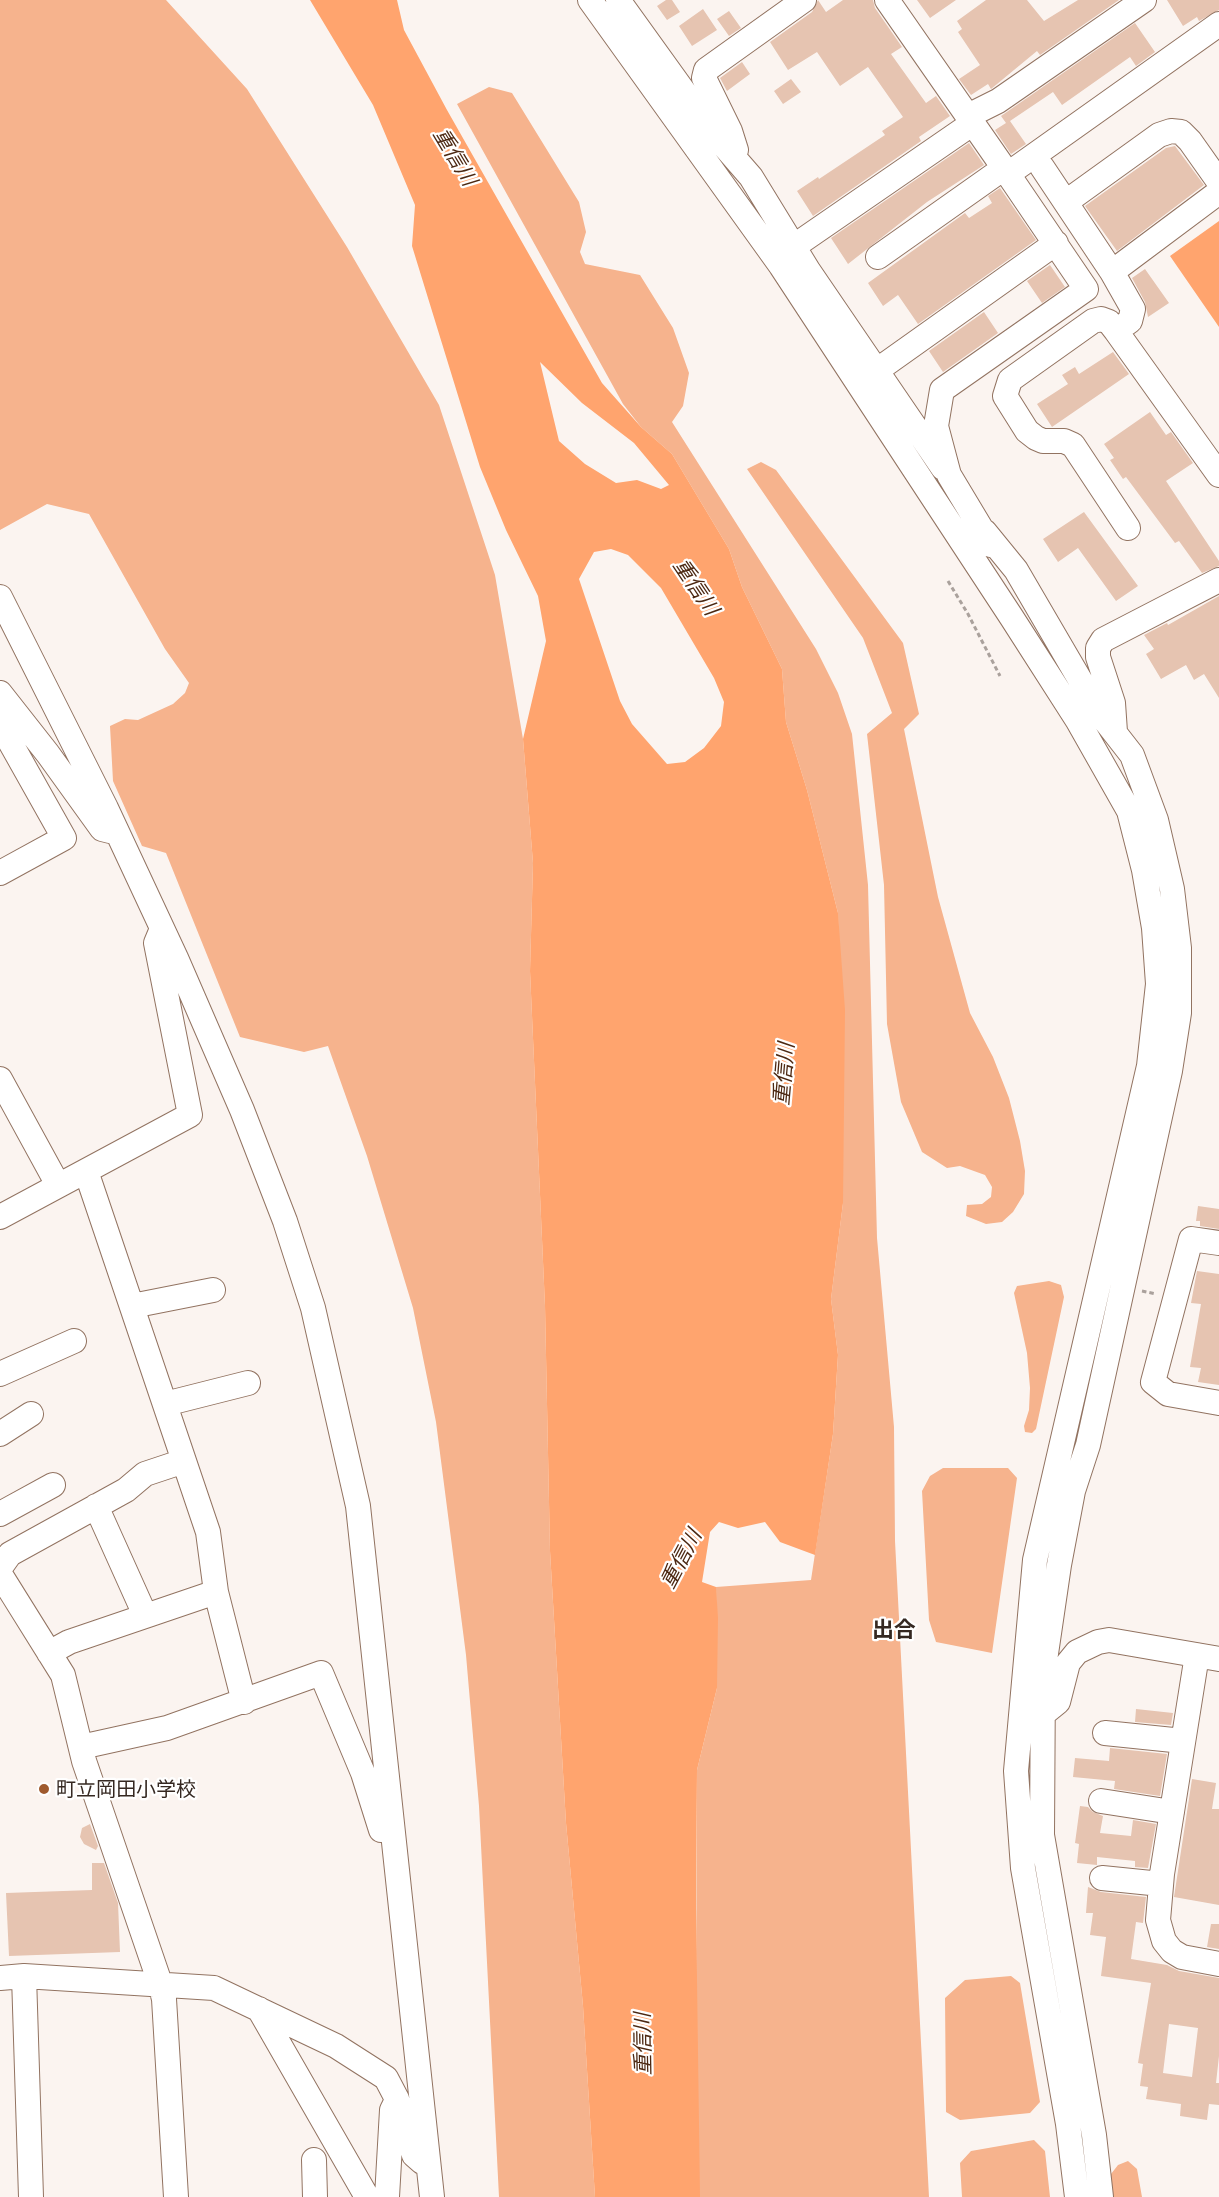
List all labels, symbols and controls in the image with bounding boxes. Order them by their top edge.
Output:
water label: 重信川 [428,124,482,190]
water label: 重信川 [668,554,724,620]
water label: 重信川 [769,1042,799,1106]
water label: 重信川 [655,1525,707,1593]
district label: 出合 [872,1617,916,1643]
place label: 町立岡田小学校 [56,1777,196,1801]
marker: 町立岡田小学校 [37,1782,51,1796]
water label: 重信川 [630,2012,656,2076]

